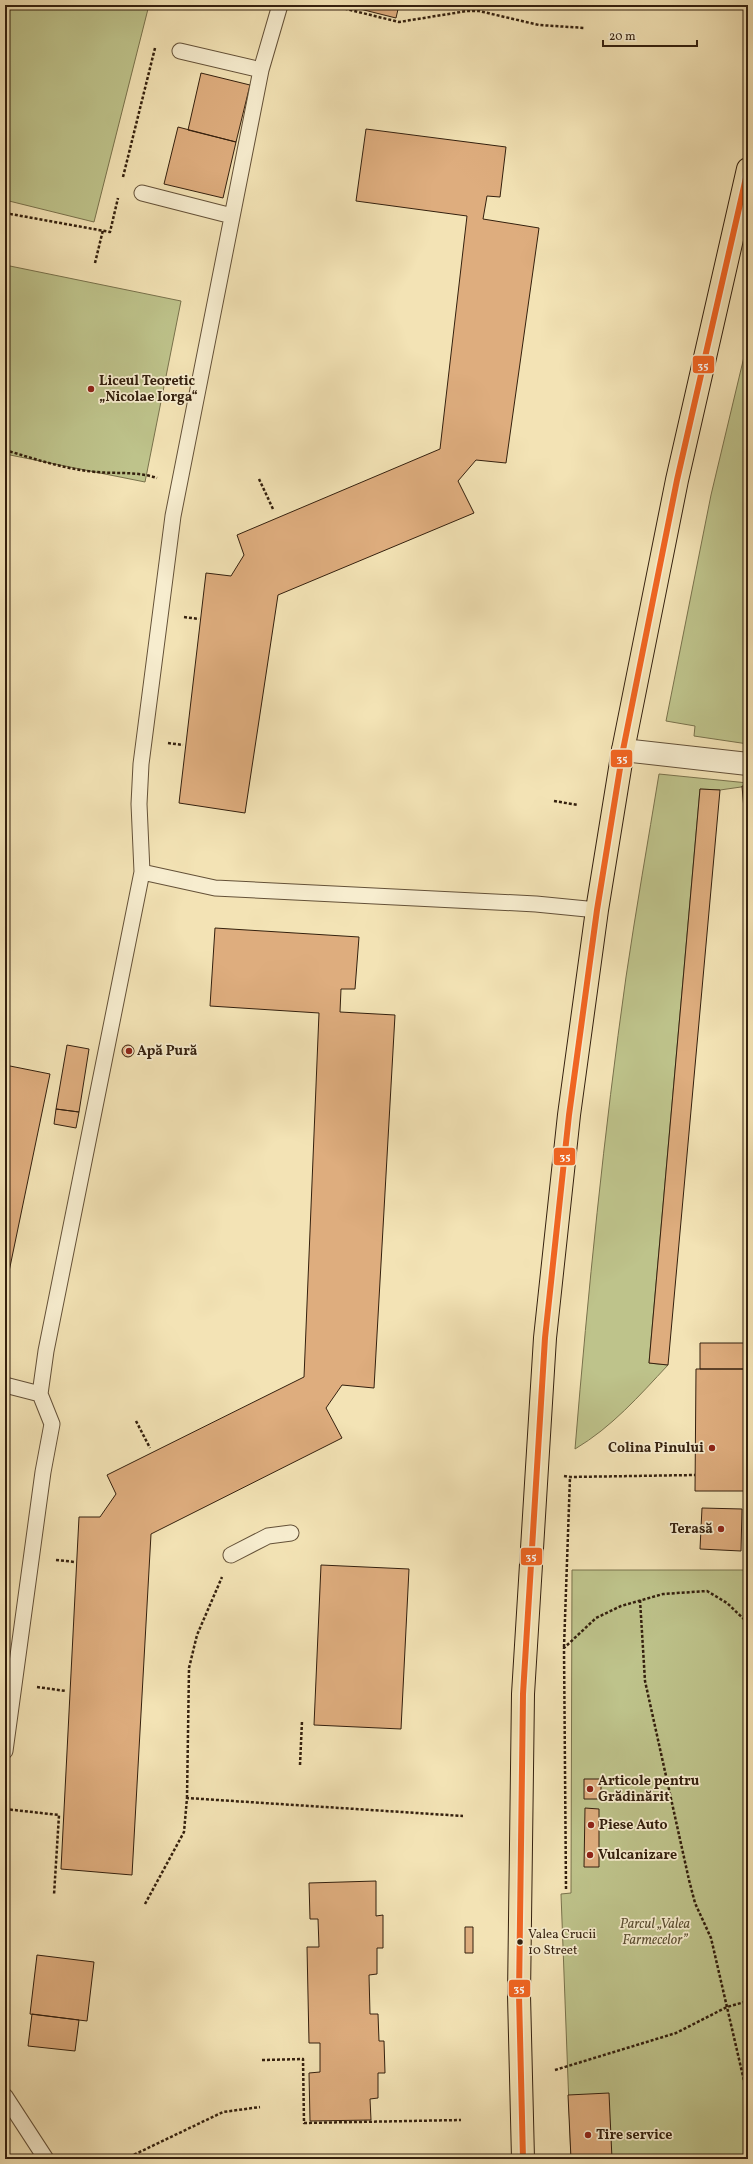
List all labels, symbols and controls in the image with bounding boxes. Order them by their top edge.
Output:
scale bar [603,22,697,48]
text: 20 m [609,29,636,45]
line badge: 35 [692,355,715,374]
text: 35 [698,359,708,374]
place label: Liceul Teoretic „Nicolae Iorga“ [99,372,198,407]
marker: Liceul Teoretic „Nicolae Iorga“ [86,384,96,394]
line badge: 35 [610,749,633,768]
text: 35 [617,752,627,767]
place label: Apă Pură [137,1042,198,1061]
marker: Apă Pură [124,1046,134,1056]
line badge: 35 [553,1147,576,1166]
text: 35 [560,1150,570,1165]
place label: Colina Pinului [608,1439,704,1458]
marker: Colina Pinului [707,1443,717,1453]
place label: Terasă [669,1520,713,1539]
marker: Terasă [716,1524,726,1534]
line badge: 35 [520,1547,543,1566]
text: 35 [526,1550,536,1565]
place label: Articole pentru Grădinărit [598,1772,700,1807]
marker: Articole pentru Grădinărit [585,1784,595,1794]
place label: Piese Auto [599,1816,668,1835]
marker: Piese Auto [586,1820,596,1830]
place label: Vulcanizare [598,1846,677,1865]
marker: Vulcanizare [585,1850,595,1860]
park label: Parcul „Valea Farmecelor” [620,1915,691,1950]
place label: Valea Crucii 10 Street [528,1926,596,1960]
marker: Valea Crucii 10 Street [515,1937,525,1947]
line badge: 35 [508,1979,531,1998]
text: 35 [514,1982,524,1997]
place label: Tire service [596,2126,673,2145]
marker: Tire service [583,2130,593,2140]

